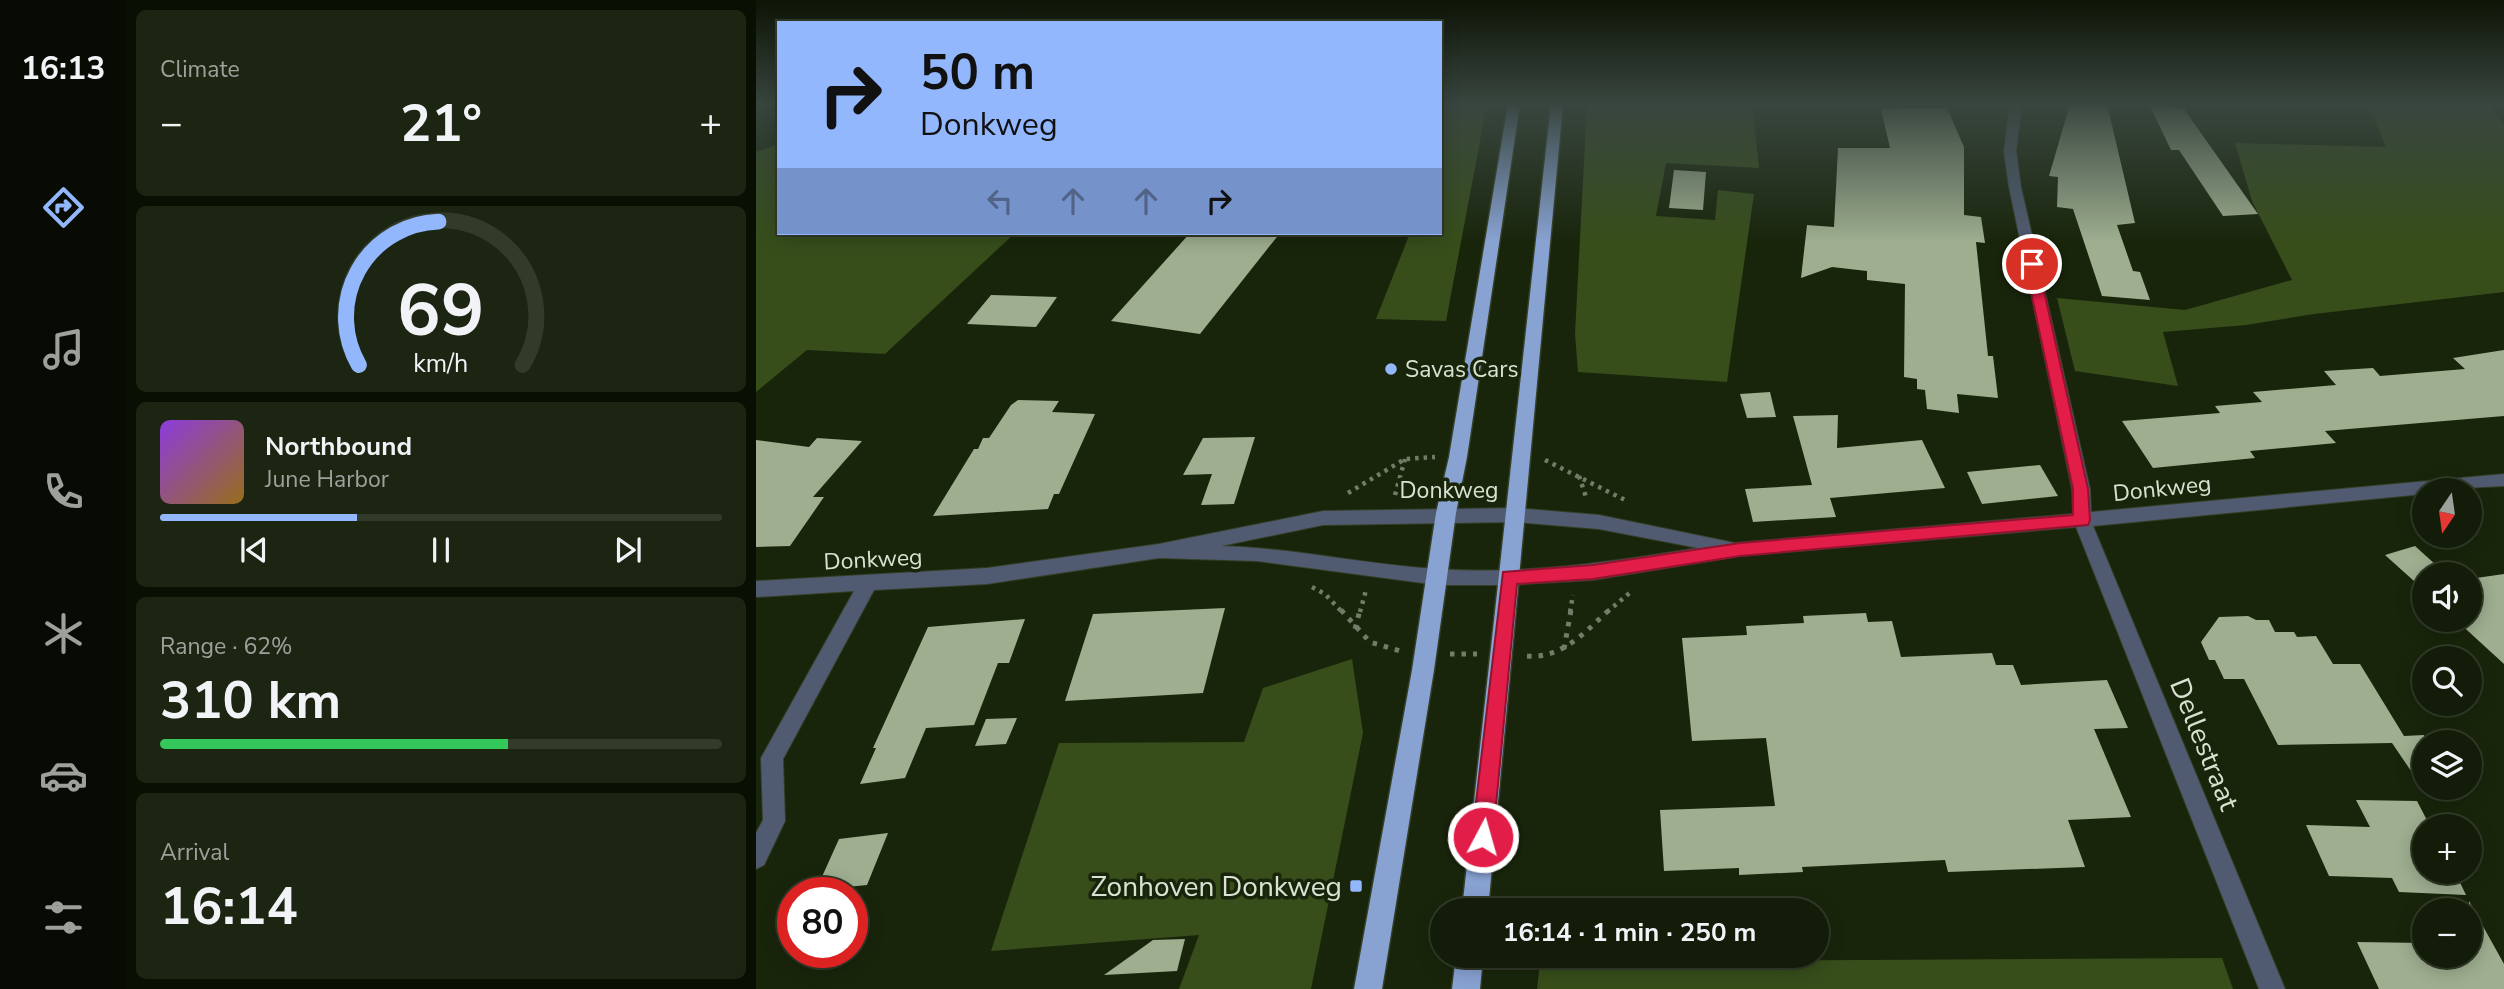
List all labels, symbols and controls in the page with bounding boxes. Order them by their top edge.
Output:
text: 50 m [920,39,1035,106]
text: 16:13 [21,47,105,90]
icon: right [805,49,896,140]
text: Climate [160,54,240,85]
text: 21° [400,88,482,159]
text: − [160,98,183,149]
text: + [699,98,722,149]
text: Donkweg [920,103,1058,146]
icon: left [981,182,1019,220]
icon: ahead [1054,182,1092,220]
icon: ahead [1127,182,1165,220]
icon: right [1200,182,1238,220]
icon: directions [39,183,88,232]
pin [2002,234,2062,294]
icon: arrive [2013,245,2051,283]
text: 69 [397,261,485,361]
icon: music [39,325,88,374]
text: km/h [413,346,469,380]
place label: Savas Cars [1405,354,1518,385]
marker: Savas Cars [1383,361,1399,377]
text: Northbound [265,429,412,464]
text: June Harbor [265,464,389,495]
icon: phone [39,467,88,516]
street label: Donkweg [2111,468,2213,509]
street label: Donkweg [1400,475,1498,506]
north arrow [2412,478,2482,548]
map controls [2412,478,2482,968]
icon: previous [235,531,273,569]
icon: pause [422,531,460,569]
icon: next [609,531,647,569]
street label: Donkweg [823,541,923,578]
button: sound [2412,562,2482,632]
icon: climate [39,609,88,658]
text: Range · 62% [160,631,292,662]
button: search [2412,646,2482,716]
text: 310 km [160,665,341,736]
street label: Dellestraat [2160,673,2248,816]
button: layers [2412,730,2482,800]
icon: car [39,751,88,800]
position arrow [1446,800,1520,874]
button: + [2412,814,2482,884]
text: Arrival [160,837,229,868]
place label: Zonhoven Donkweg [1091,868,1342,906]
text: 16:14 [160,871,298,942]
speed limit sign: 80 [777,877,868,968]
marker: Zonhoven Donkweg [1348,878,1364,894]
icon: filters [39,893,88,942]
button: − [2412,898,2482,968]
text: 16:14 · 1 min · 250 m [1503,915,1756,950]

